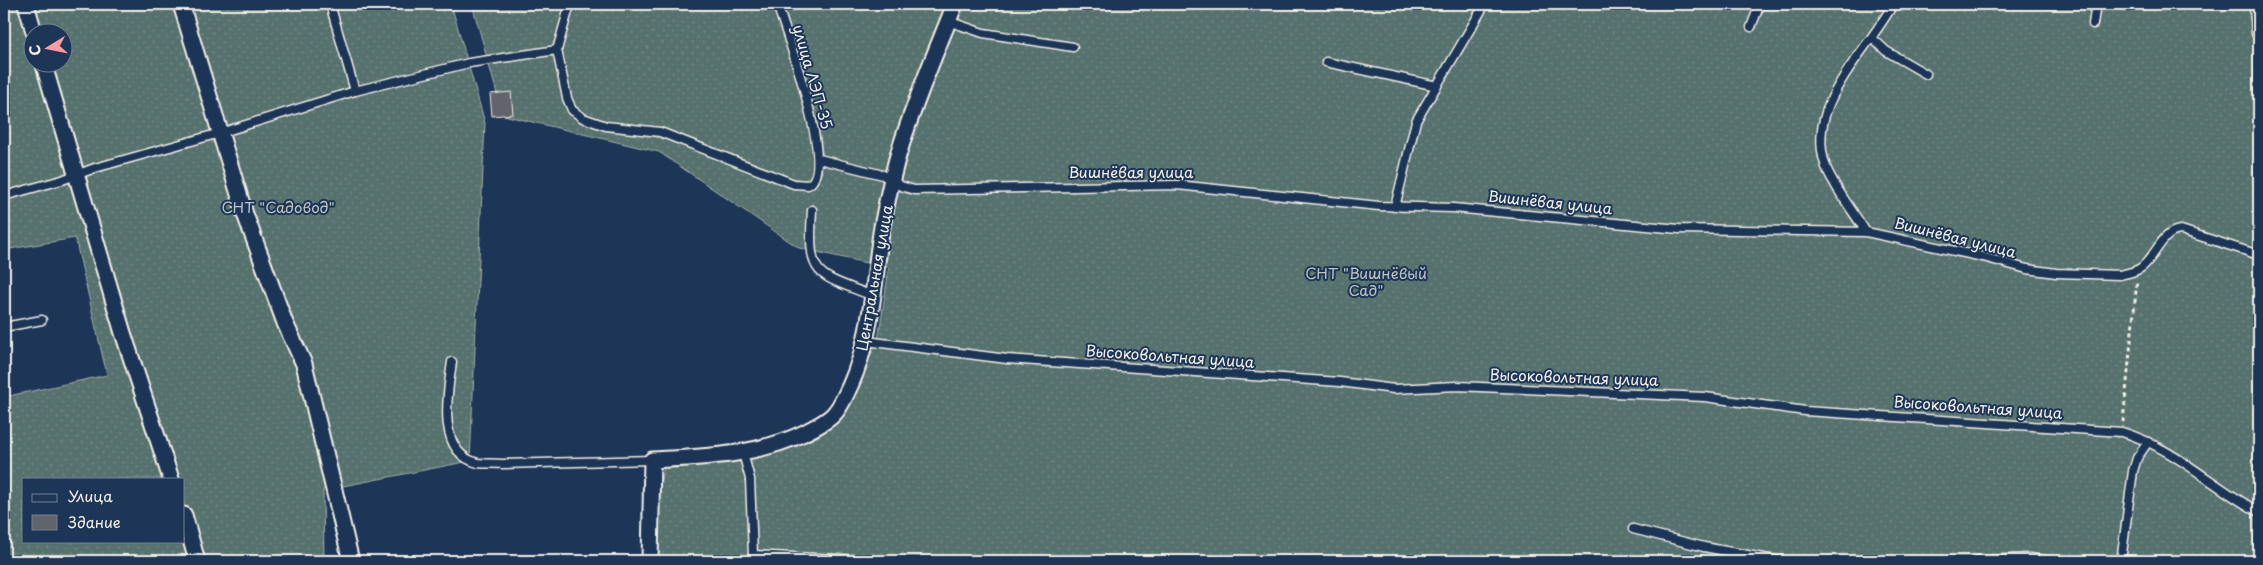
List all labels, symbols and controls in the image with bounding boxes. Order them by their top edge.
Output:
street label: улица ЛЭП-35 [787,21,839,132]
north arrow [22,22,72,72]
text: С [23,43,46,57]
street label: Вишнёвая улица [1069,160,1194,183]
street label: Вишнёвая улица [1487,184,1614,220]
park label: СНТ "Садовод" [221,195,335,218]
street label: Центральная улица [849,202,898,353]
street label: Вишнёвая улица [1892,210,2019,263]
park label: СНТ "Вишнёвый Сад" [1305,261,1427,301]
street label: Высоковольтная улица [1085,338,1256,373]
street label: Высоковольтная улица [1489,362,1659,391]
street label: Высоковольтная улица [1893,389,2064,424]
legend [22,478,185,542]
text: Улица [68,484,113,507]
text: Здание [68,510,121,533]

